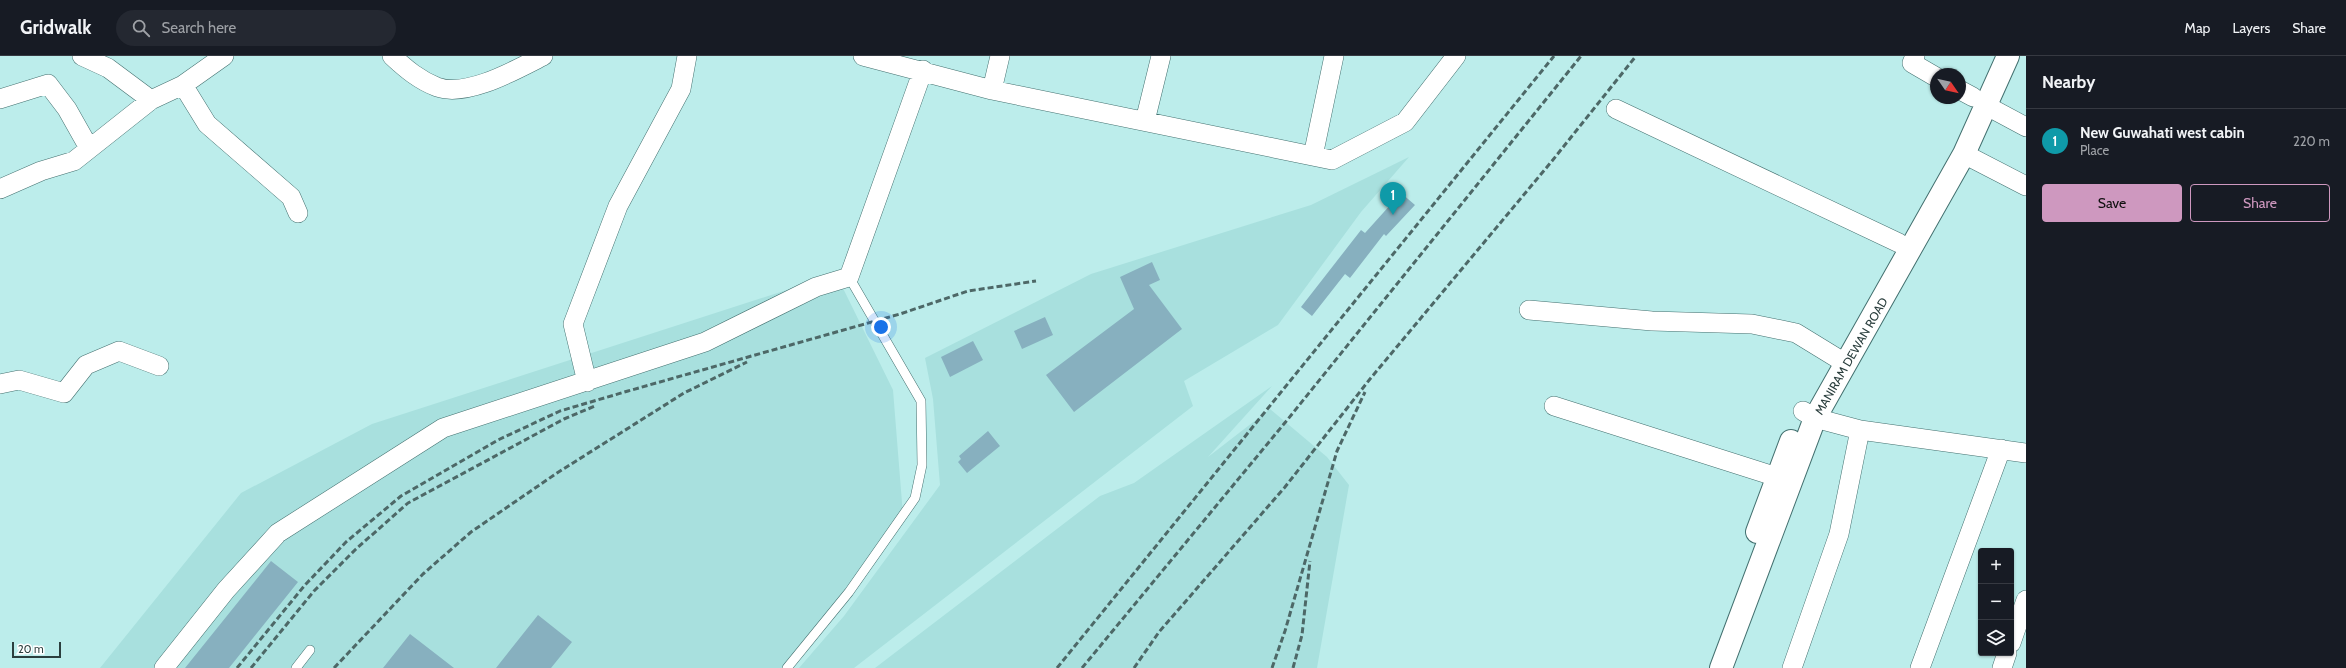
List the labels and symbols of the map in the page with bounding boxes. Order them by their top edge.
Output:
north arrow [1930,68,1966,104]
pin: 1 [1380,182,1406,215]
street label: MANIRAM DEWAN ROAD [1811,294,1891,417]
your location [871,317,891,337]
scale bar [12,640,61,659]

